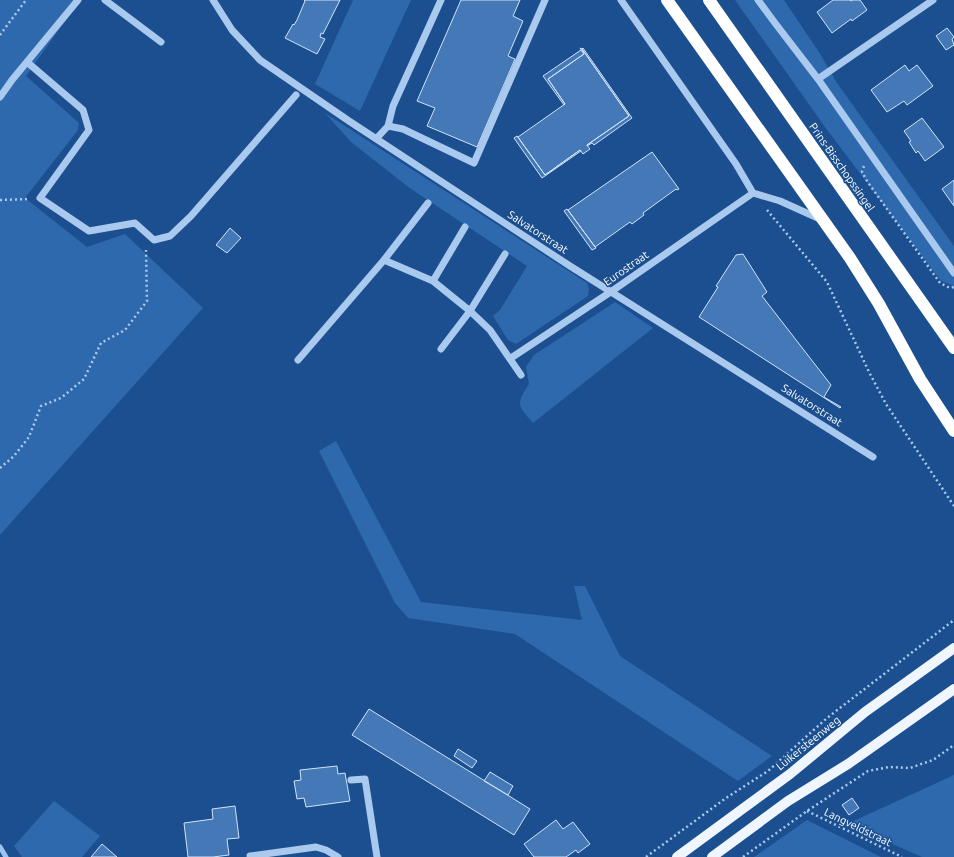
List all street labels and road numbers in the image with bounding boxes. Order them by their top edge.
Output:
street label: Prins-Bisschopssingel [807,121,877,213]
street label: Salvatorstraat [506,208,571,256]
street label: Eurostraat [601,248,651,288]
street label: Salvatorstraat [780,382,845,429]
street label: Luikersteenweg [774,714,842,772]
street label: Langveldstraat [822,806,894,849]

